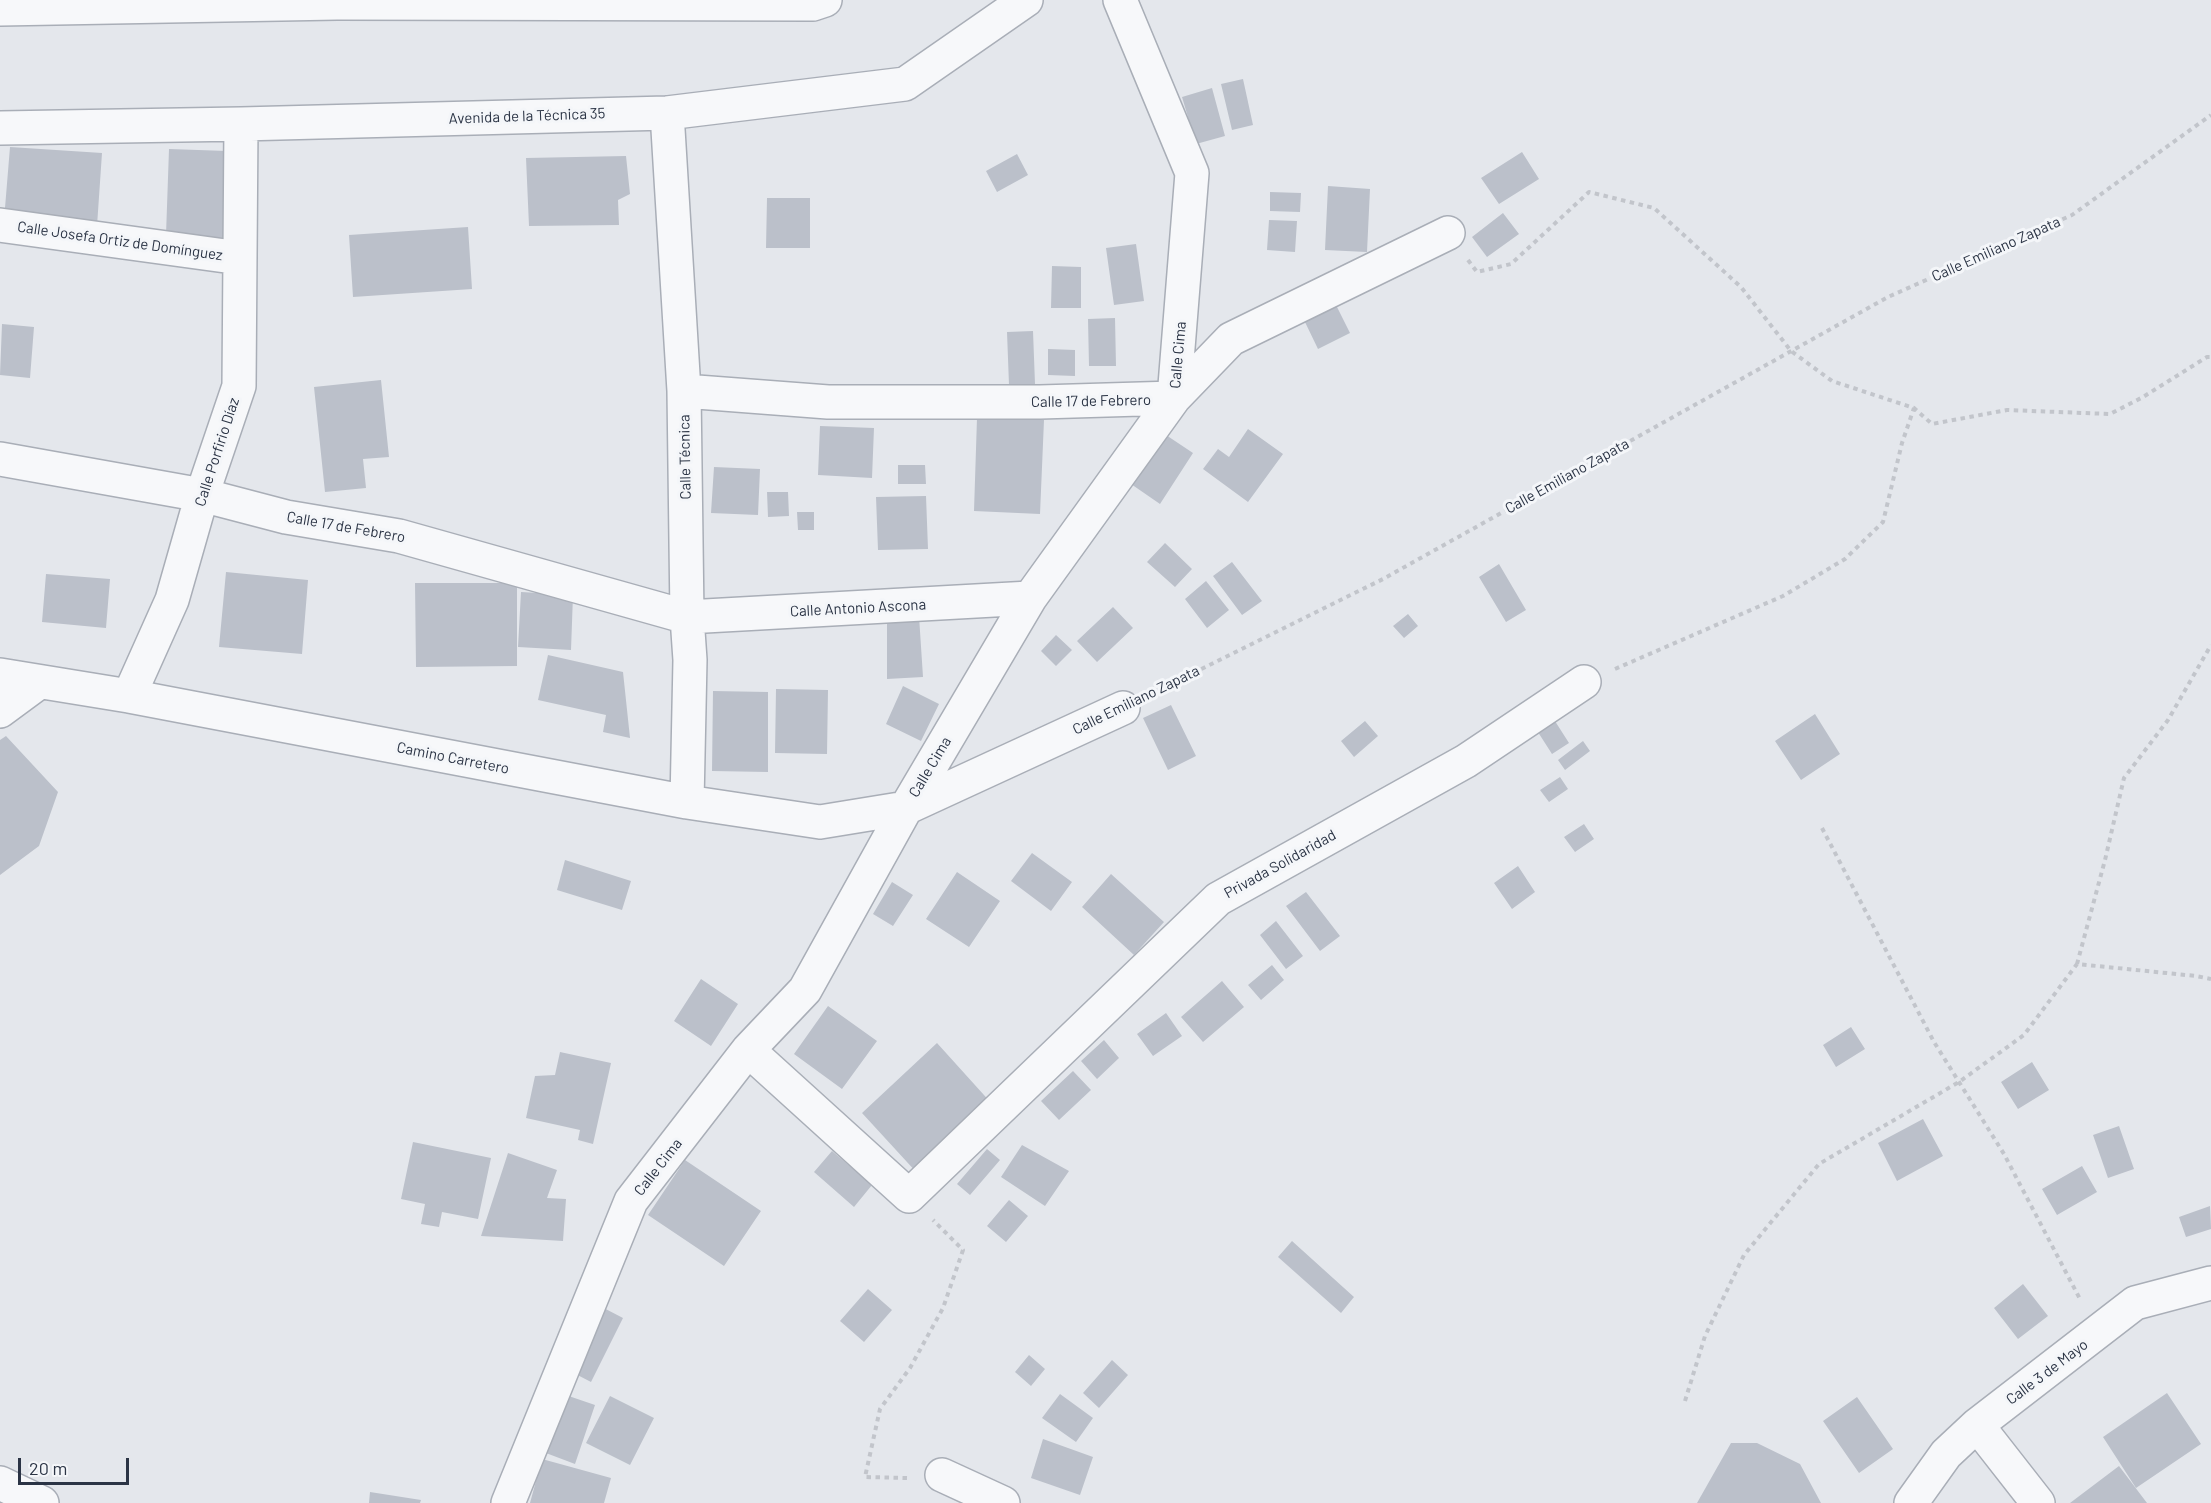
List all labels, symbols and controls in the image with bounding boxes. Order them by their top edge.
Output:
street label: Avenida de la Técnica 35 [448,104,606,128]
street label: Calle Emiliano Zapata [1929,213,2063,285]
street label: Calle Josefa Ortiz de Domínguez [16,218,224,264]
street label: Calle Cima [1166,321,1190,389]
street label: Calle 17 de Febrero [1031,391,1151,411]
street label: Calle Porfirio Díaz [191,395,243,509]
street label: Calle Técnica [675,414,695,500]
street label: Calle Emiliano Zapata [1502,434,1632,518]
street label: Calle 17 de Febrero [285,508,407,546]
street label: Calle Antonio Ascona [789,595,927,621]
street label: Calle Emiliano Zapata [1070,661,1202,739]
street label: Calle Cima [905,733,955,801]
street label: Camino Carretero [395,738,511,778]
street label: Privada Solidaridad [1221,826,1339,902]
street label: Calle Cima [630,1135,686,1199]
street label: Calle 3 de Mayo [2003,1335,2091,1409]
scale bar [21,1446,132,1484]
text: 20 m [29,1457,67,1479]

